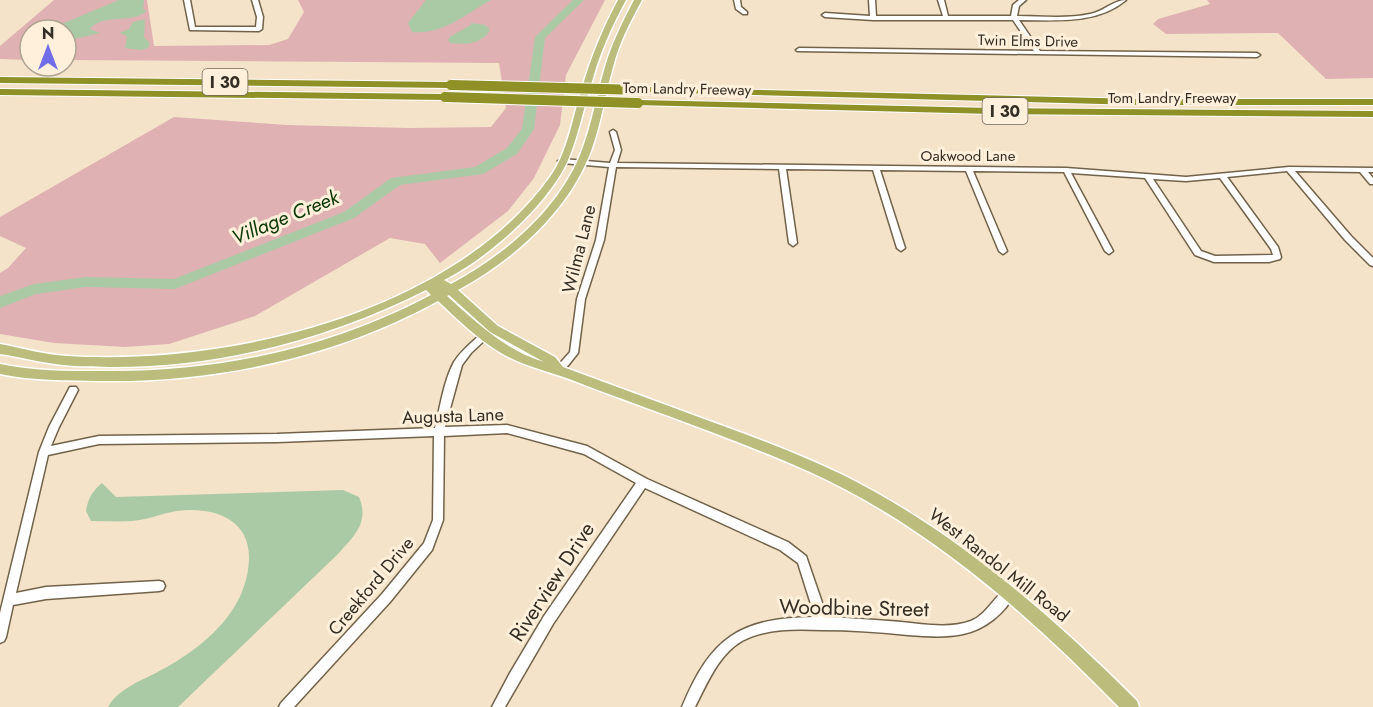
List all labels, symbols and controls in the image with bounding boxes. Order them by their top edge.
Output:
north arrow [18,18,78,78]
text: N [42,22,54,45]
street label: Twin Elms Drive [978,29,1079,53]
road number: I 30 [202,69,248,95]
street label: Tom Landry Freeway [623,77,752,101]
street label: Tom Landry Freeway [1108,87,1237,109]
road number: I 30 [982,98,1028,124]
street label: Oakwood Lane [921,145,1016,167]
water label: Village Creek [227,182,344,252]
street label: Wilma Lane [555,202,603,296]
street label: Augusta Lane [402,401,504,431]
street label: West Randol Mill Road [923,502,1075,628]
street label: Riverview Drive [502,516,602,648]
street label: Creekford Drive [322,531,420,641]
street label: Woodbine Street [779,592,929,624]

